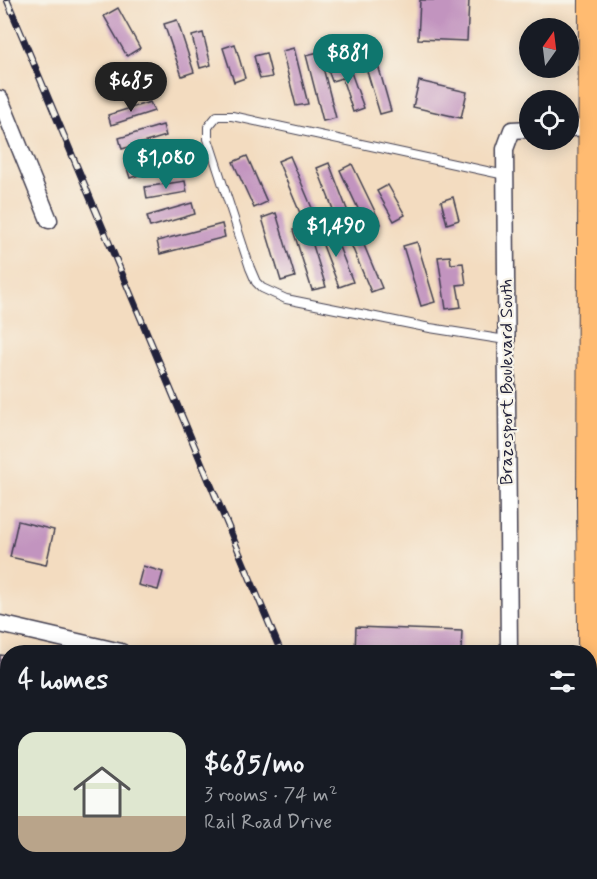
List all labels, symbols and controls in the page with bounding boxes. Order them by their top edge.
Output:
north arrow [519,18,579,78]
map controls [519,18,579,150]
pin: $881 [312,34,384,85]
text: $881 [327,40,369,67]
pin: $685 [95,62,167,113]
text: $685 [109,68,153,95]
button: locate [519,90,579,150]
pin: $1,080 [117,139,215,190]
text: $1,080 [137,145,195,172]
pin: $1,490 [287,207,385,258]
text: $1,490 [307,213,365,240]
street label: Brazosport Boulevard South [495,279,519,485]
text: 4 homes [18,664,108,698]
icon: filters [546,665,579,698]
text: $685/mo [204,748,304,782]
icon: home [66,756,138,828]
text: 3 rooms · 74 m² [204,782,338,809]
text: Rail Road Drive [204,809,332,836]

